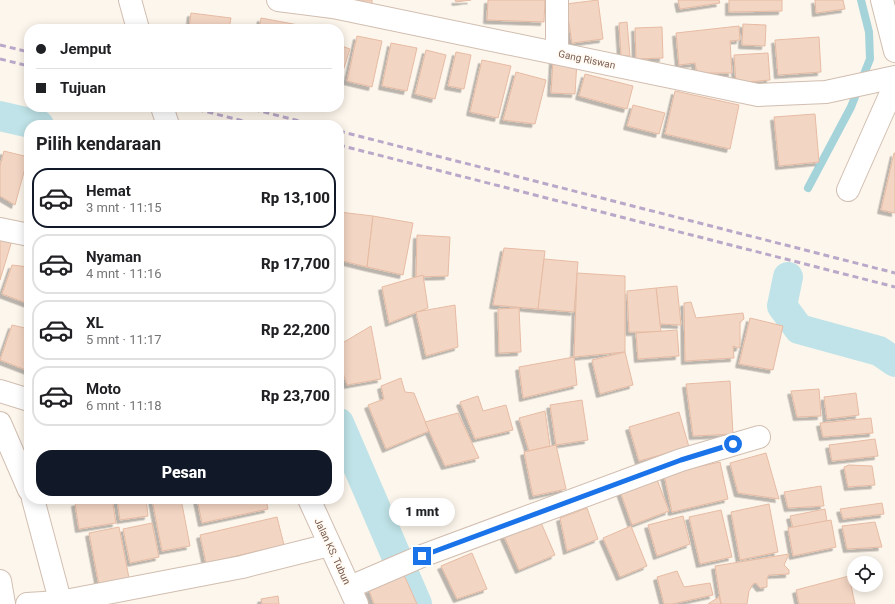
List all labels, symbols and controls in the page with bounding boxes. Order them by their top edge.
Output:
text: Jemput [60,40,111,58]
street label: Gang Riswan [557,48,616,71]
text: Tujuan [60,79,106,97]
text: Pilih kendaraan [36,133,161,154]
icon: car [38,180,74,216]
text: Hemat [86,182,131,200]
text: Rp 13,100 [261,189,330,207]
text: 3 mnt · 11:15 [86,200,162,215]
icon: car [38,246,74,282]
text: Nyaman [86,248,141,266]
text: Rp 17,700 [261,255,330,273]
text: 4 mnt · 11:16 [86,266,162,281]
icon: car [38,312,74,348]
text: XL [86,314,104,332]
text: Rp 22,200 [261,321,330,339]
text: 5 mnt · 11:17 [86,332,162,347]
icon: car [38,378,74,414]
text: Moto [86,380,121,398]
text: Rp 23,700 [261,387,330,405]
text: 6 mnt · 11:18 [86,398,162,413]
route start [724,435,742,453]
button: Pesan [36,450,332,496]
callout: 1 mnt [389,498,455,526]
text: 1 mnt [405,504,439,519]
street label: Jalan KS. Tubun [312,516,353,586]
route end [413,547,431,565]
map controls [847,556,883,592]
button: locate [847,556,883,592]

